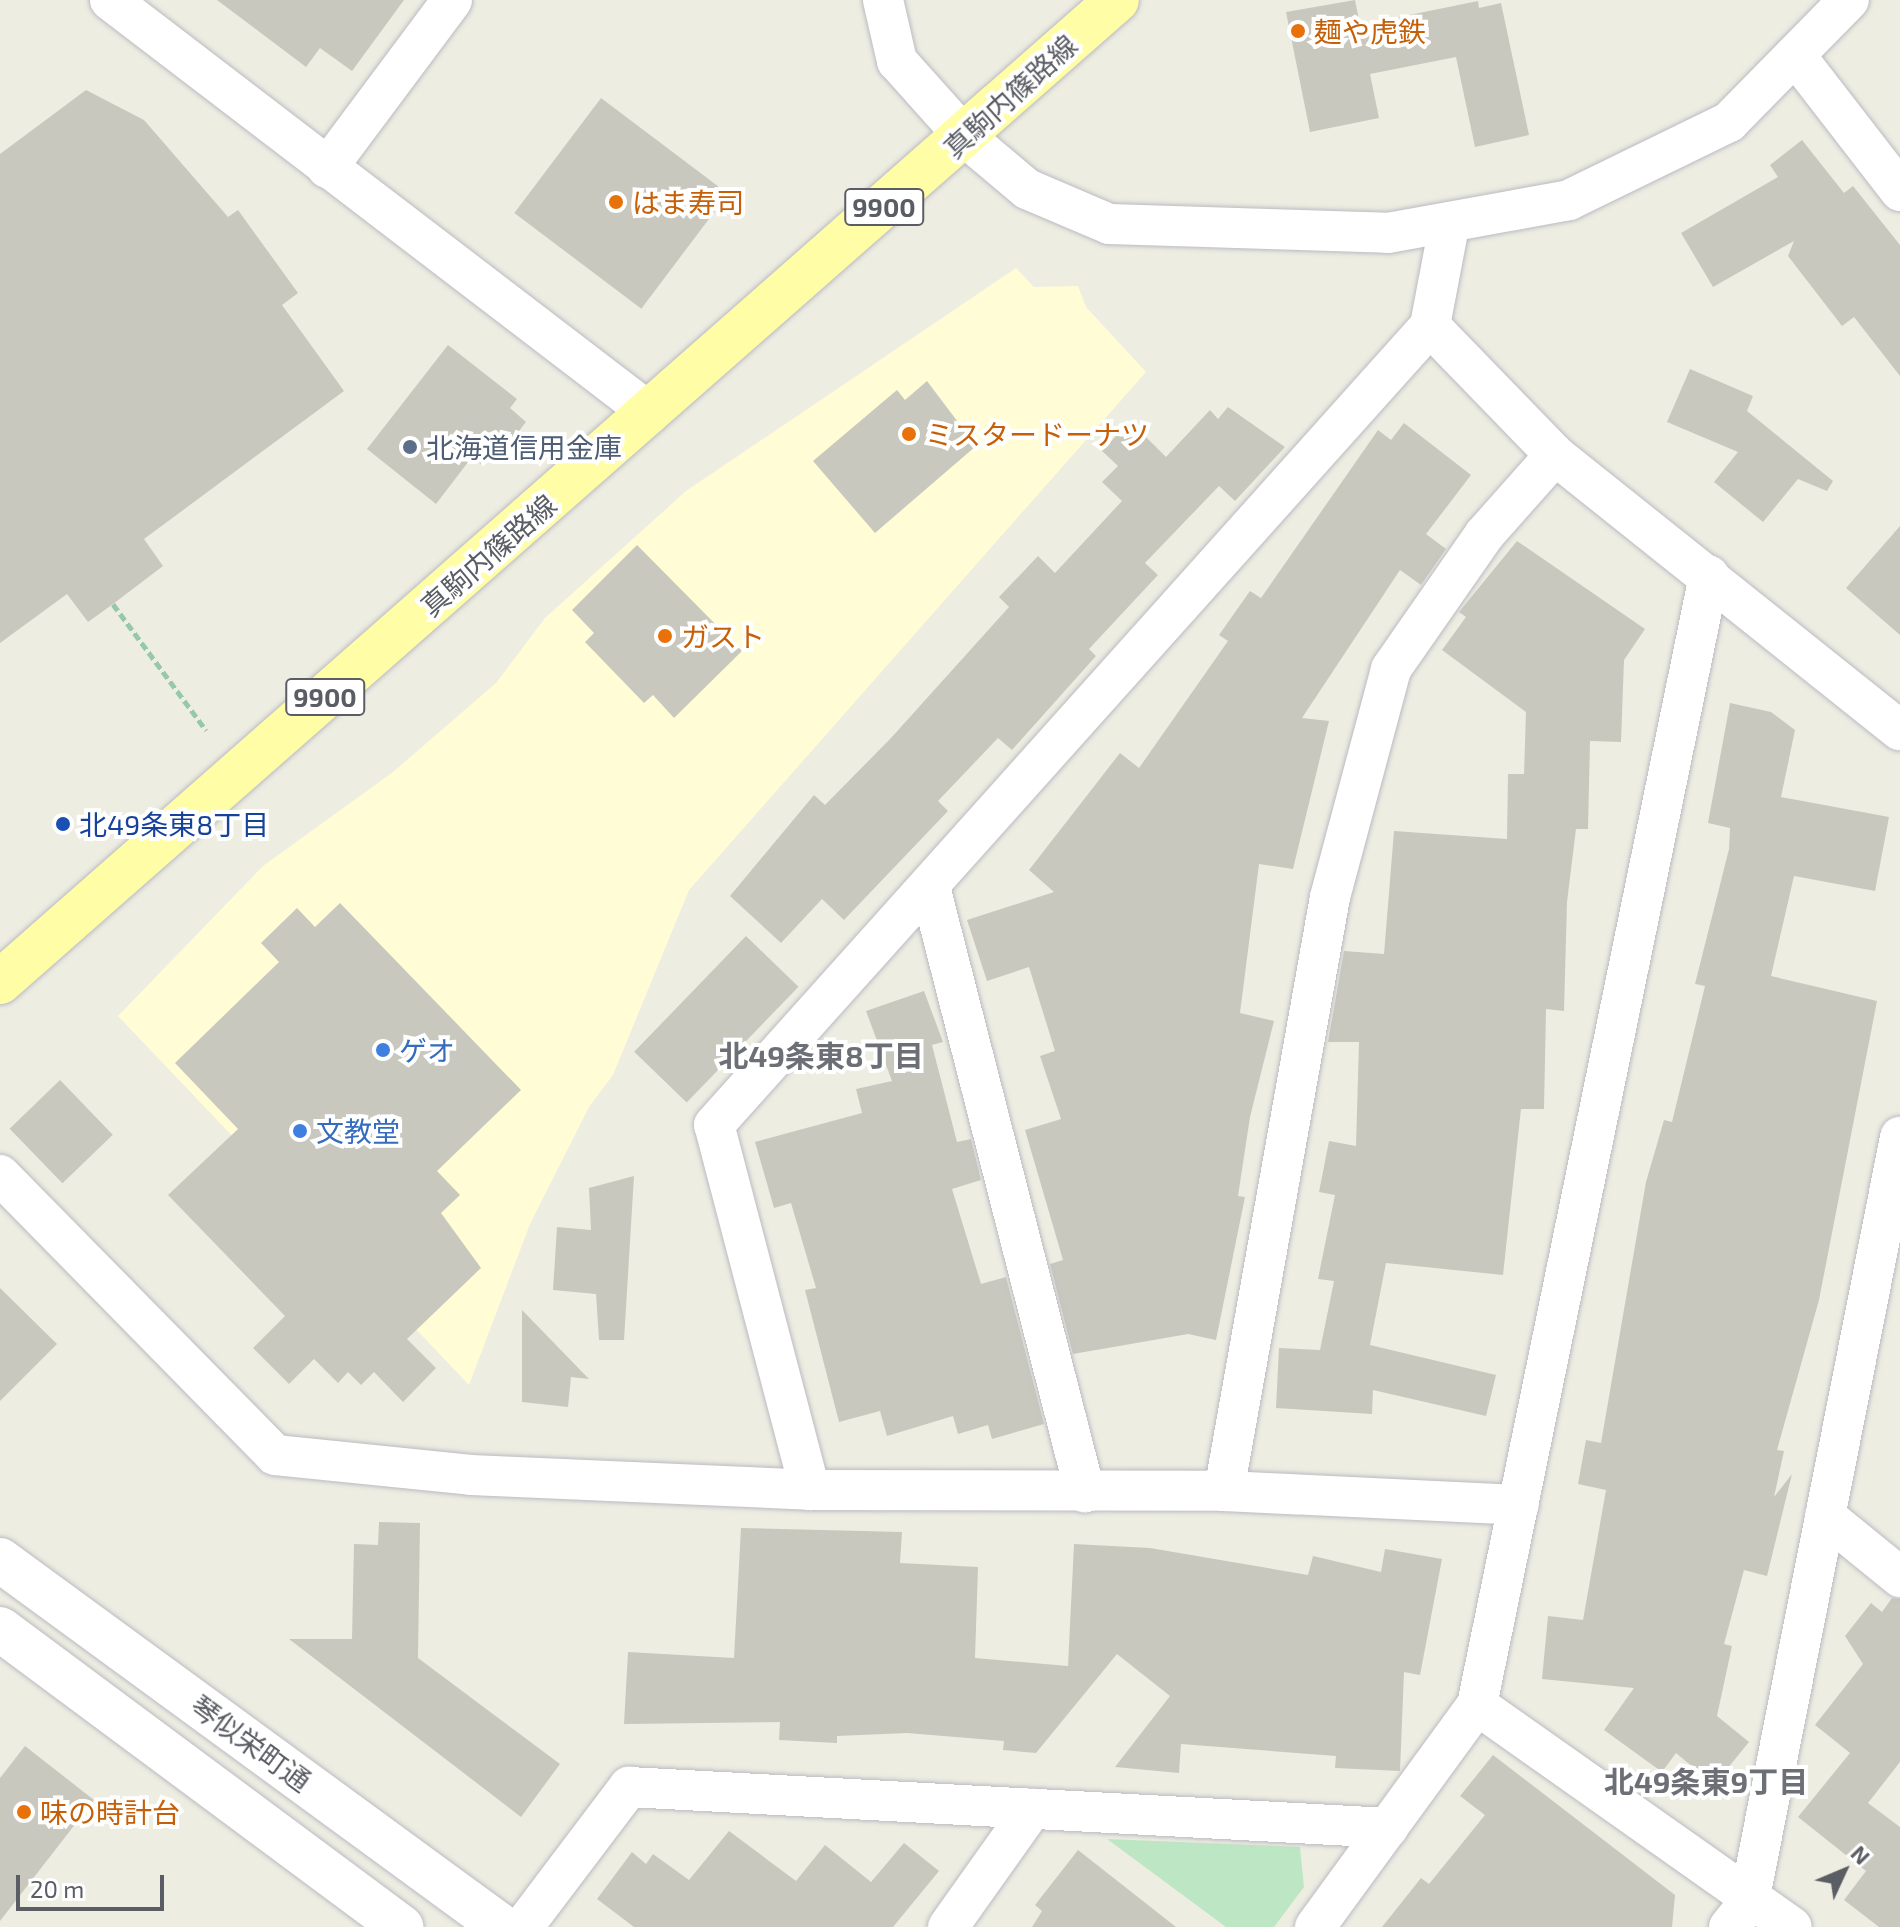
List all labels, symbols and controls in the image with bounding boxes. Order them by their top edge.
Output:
place label: 麺や虎鉄 [1314,14,1426,48]
marker: 麺や虎鉄 [1289,22,1307,40]
street label: 真駒内篠路線 [936,27,1084,165]
place label: はま寿司 [632,185,744,219]
road number: 9900 [844,185,924,229]
marker: はま寿司 [607,193,625,211]
place label: ミスタードーナツ [925,417,1149,451]
marker: ミスタードーナツ [900,425,918,443]
place label: 北海道信用金庫 [426,430,622,464]
marker: 北海道信用金庫 [401,438,419,456]
street label: 真駒内篠路線 [414,487,562,623]
place label: ガスト [681,619,765,653]
marker: ガスト [656,627,674,645]
road number: 9900 [285,675,365,719]
place label: 北49条東8丁目 [79,807,269,841]
marker: 北49条東8丁目 [54,815,72,833]
place label: ゲオ [399,1033,455,1067]
district label: 北49条東8丁目 [718,1037,924,1073]
marker: ゲオ [374,1041,392,1059]
place label: 文教堂 [316,1114,400,1148]
marker: 文教堂 [291,1122,309,1140]
street label: 琴似栄町通 [184,1688,318,1798]
district label: 北49条東9丁目 [1604,1763,1808,1799]
place label: 味の時計台 [40,1795,180,1829]
marker: 味の時計台 [15,1803,33,1821]
north arrow [1804,1831,1884,1911]
text: N [1846,1840,1876,1869]
scale bar [20,1859,168,1909]
text: 20 m [30,1874,84,1903]

